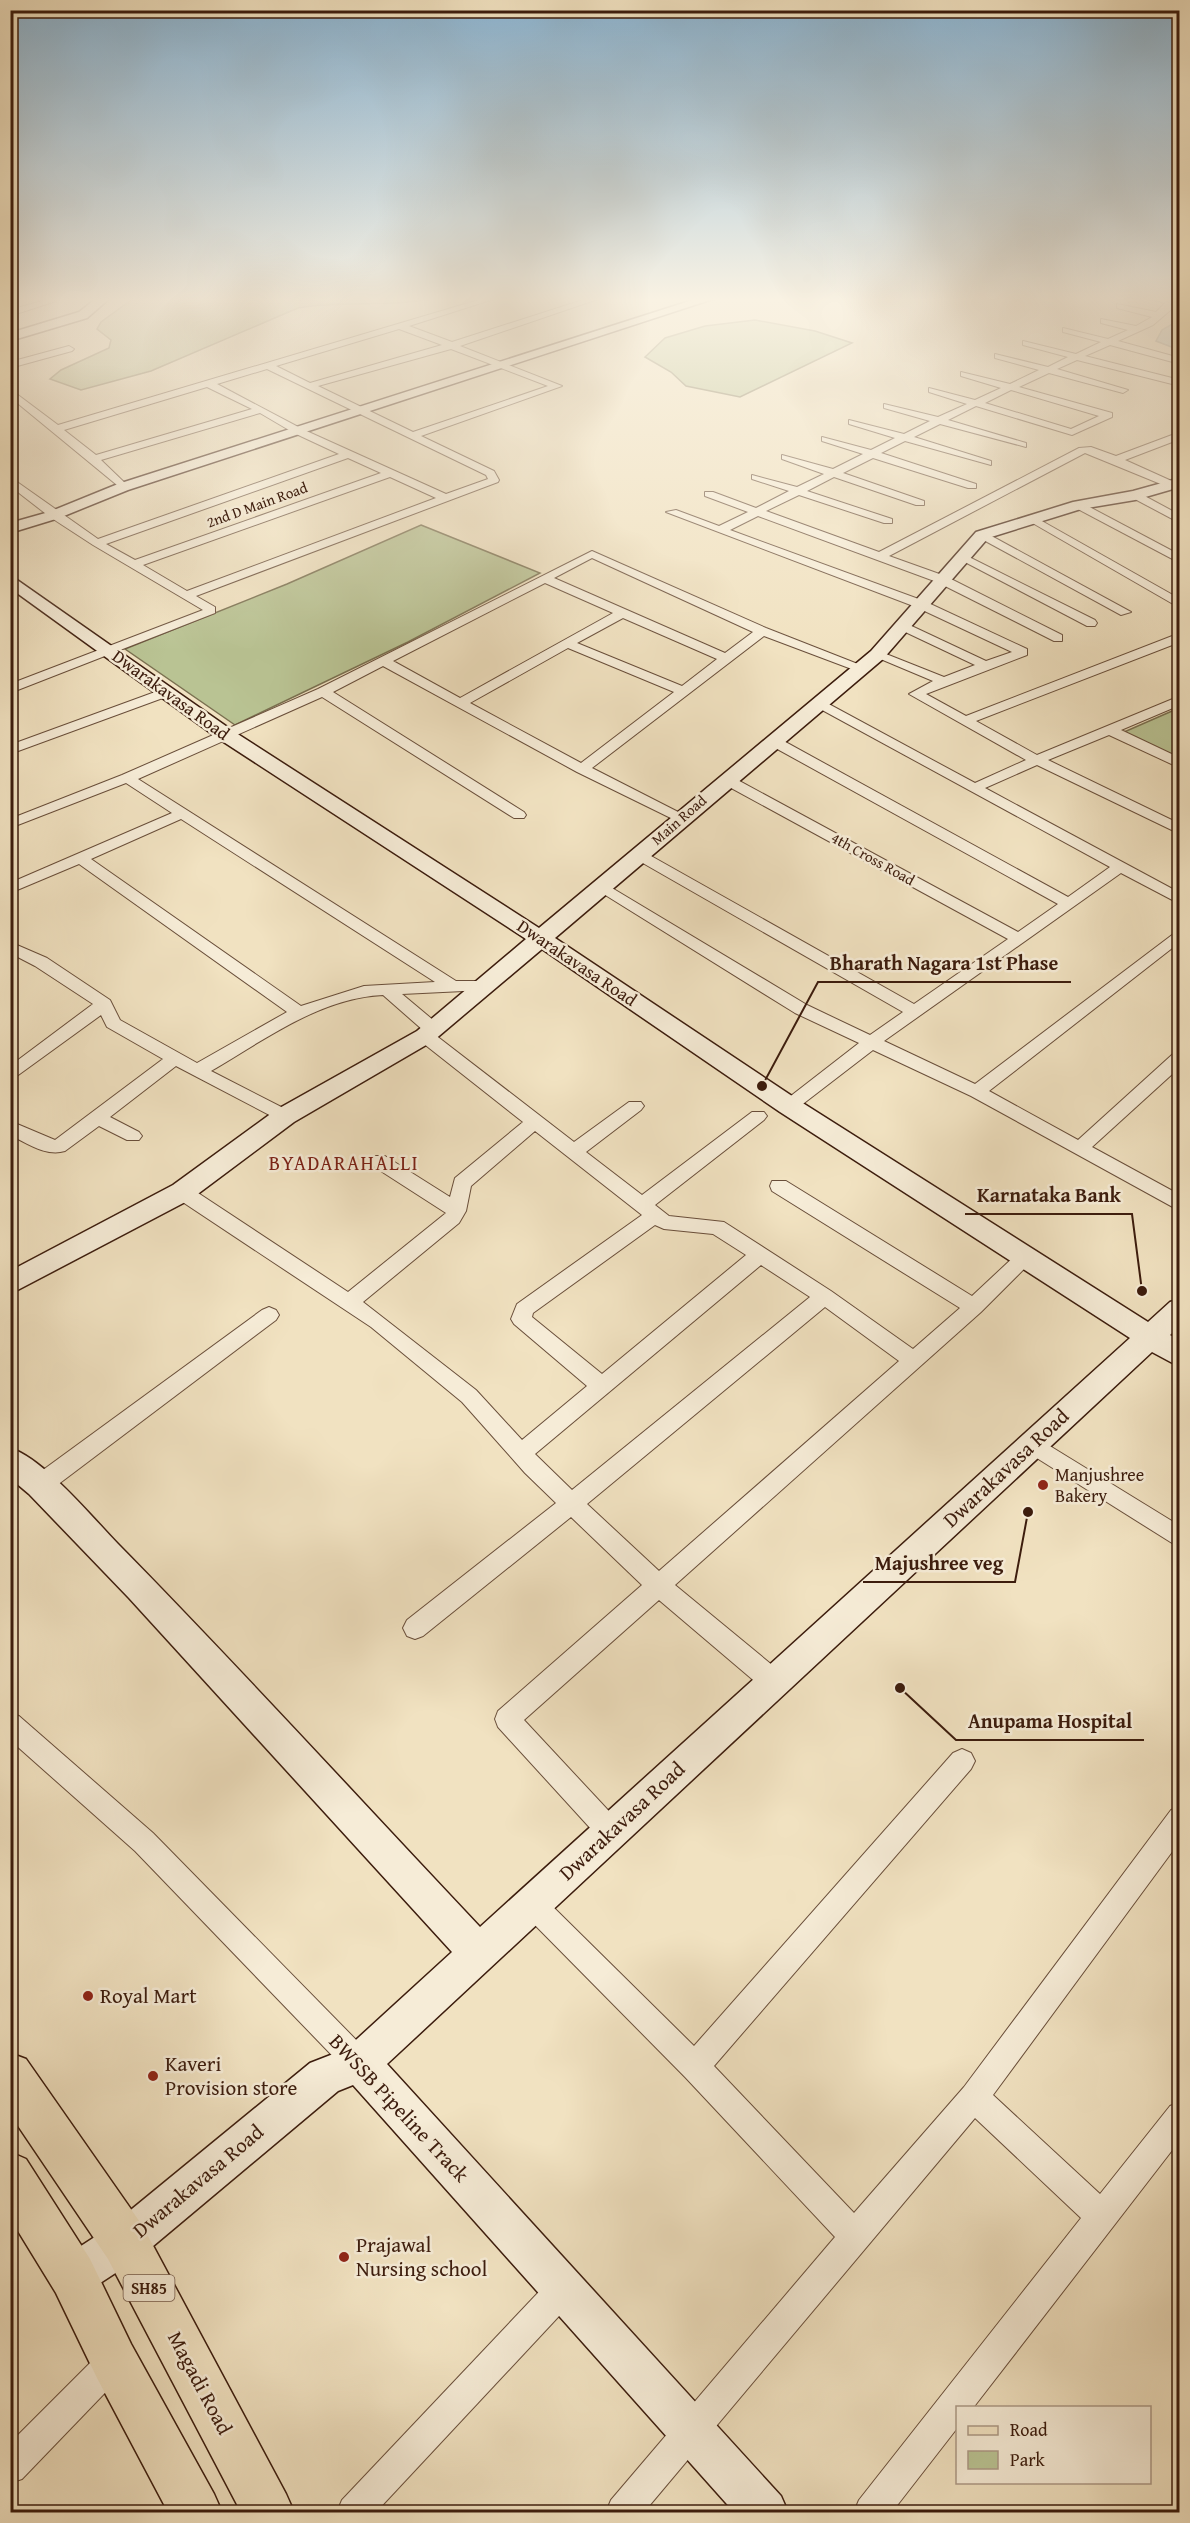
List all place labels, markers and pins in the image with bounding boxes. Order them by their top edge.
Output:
callout: Bharath Nagara 1st Phase [818,944,1071,982]
callout: Karnataka Bank [965,1176,1132,1214]
place label: Manjushree Bakery [1055,1461,1144,1509]
marker: Manjushree Bakery [1036,1478,1050,1492]
callout: Majushree veg [863,1544,1015,1582]
callout: Anupama Hospital [956,1702,1144,1740]
place label: Royal Mart [100,1980,197,2011]
marker: Royal Mart [81,1989,95,2003]
place label: Kaveri Provision store [165,2048,297,2103]
marker: Kaveri Provision store [146,2069,160,2083]
place label: Prajawal Nursing school [356,2229,487,2284]
marker: Prajawal Nursing school [337,2250,351,2264]

